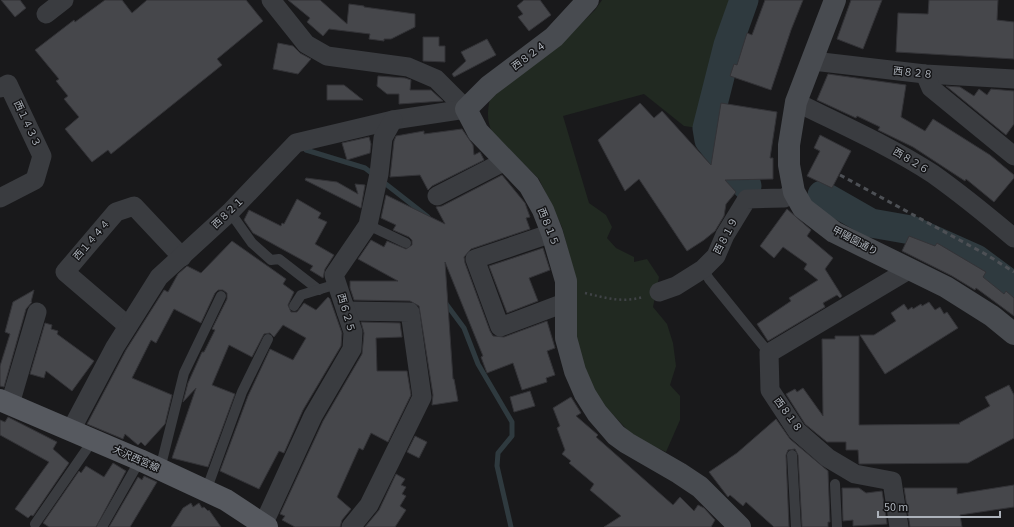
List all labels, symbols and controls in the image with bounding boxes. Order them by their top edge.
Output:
street label: 西８２４ [509,38,549,74]
street label: 西８２８ [892,64,934,82]
street label: 西１４３３ [10,98,44,150]
street label: 西８２６ [890,145,932,177]
street label: 西８２１ [209,194,247,232]
street label: 西８１５ [534,206,562,248]
street label: 西８１９ [710,215,742,257]
street label: 西１４４４ [70,217,114,263]
street label: 甲陽園通り [830,223,880,259]
street label: 西６２５ [334,292,358,334]
street label: 西８１８ [771,395,805,435]
street label: 大沢西宮線 [110,442,162,476]
scale bar [878,493,1000,519]
text: 50 m [884,499,908,516]

